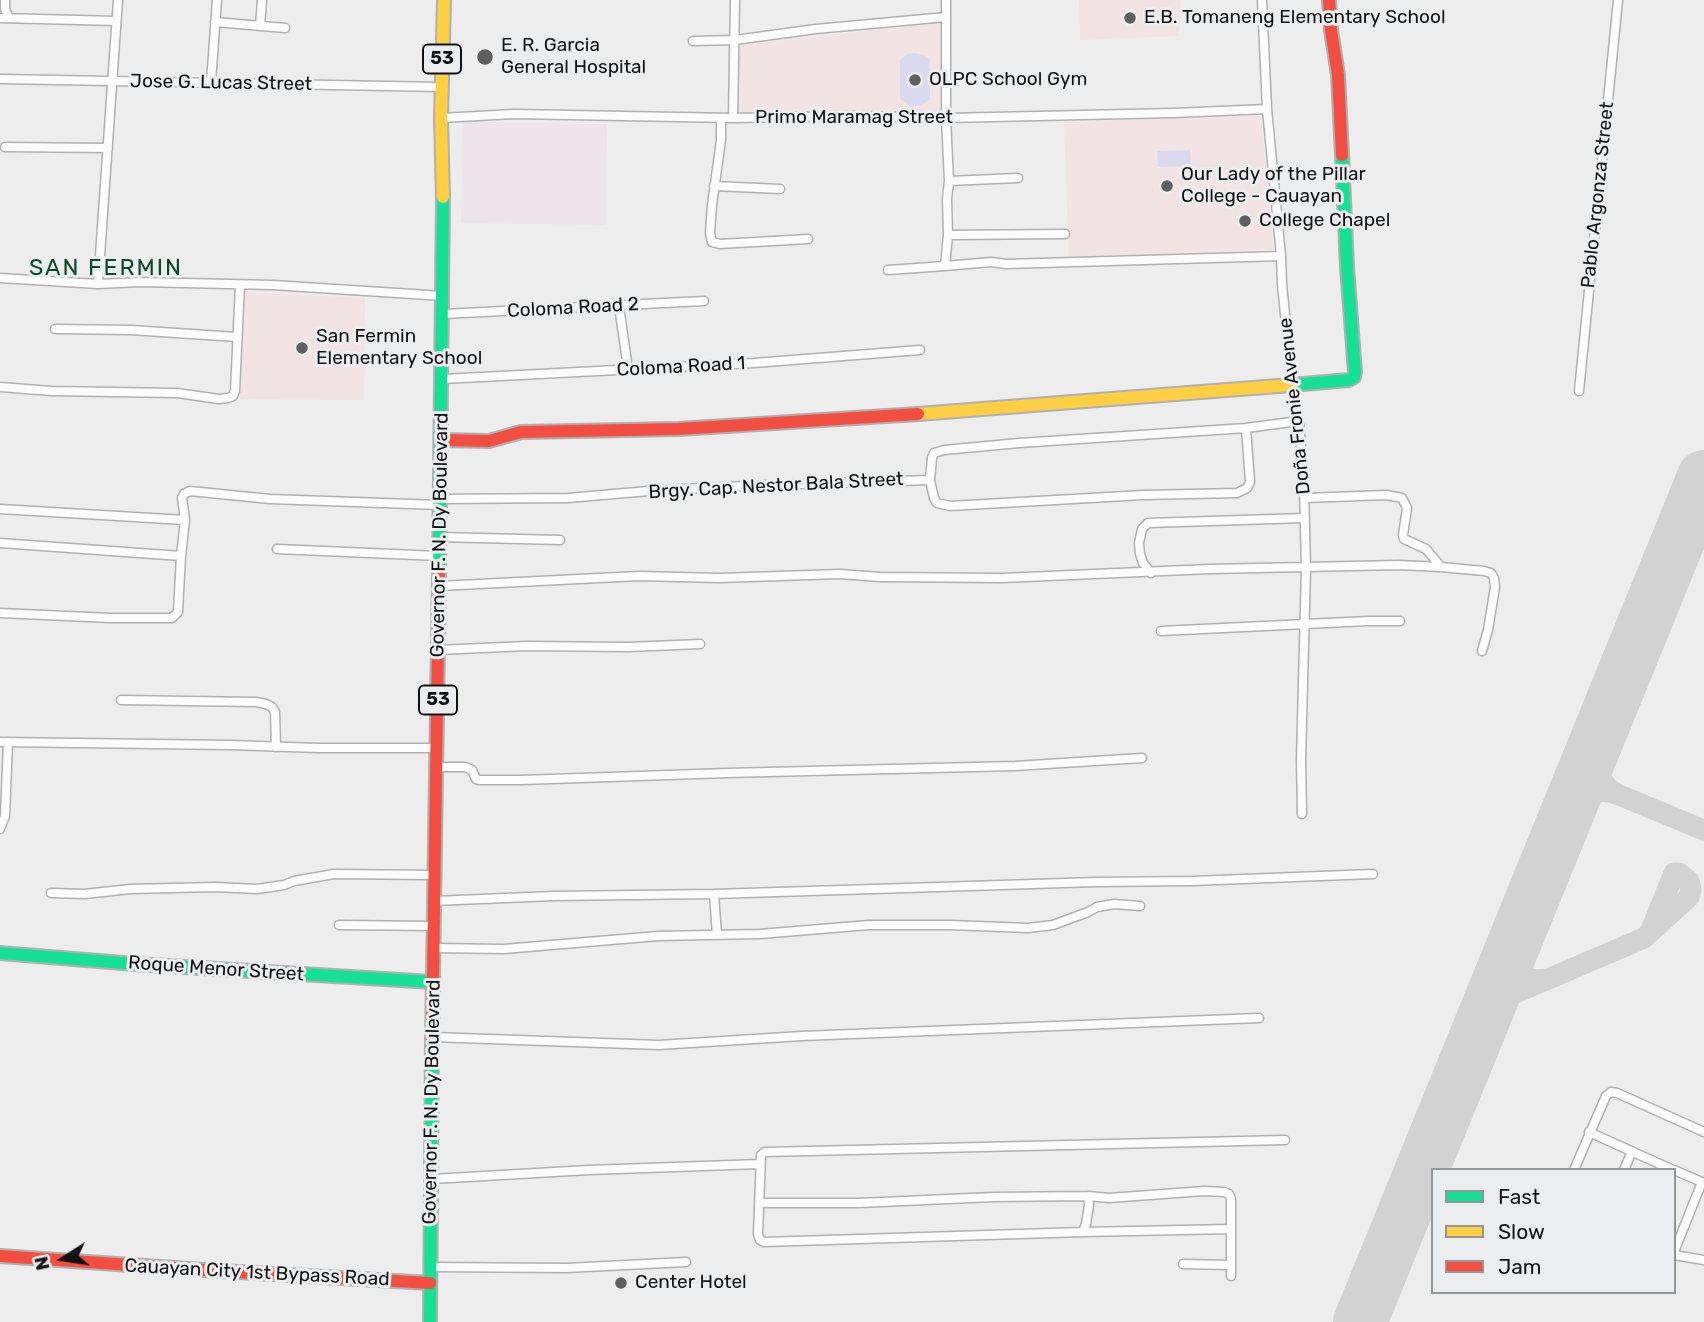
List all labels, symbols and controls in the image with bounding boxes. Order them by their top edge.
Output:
place label: E.B. Tomaneng Elementary School [1144,7,1446,29]
marker: E.B. Tomaneng Elementary School [1122,10,1138,26]
place label: E. R. Garcia General Hospital [501,35,646,79]
road number: 53 [423,44,461,74]
marker: E. R. Garcia General Hospital [475,47,495,67]
place label: OLPC School Gym [929,69,1087,91]
street label: Jose G. Lucas Street [130,70,312,96]
marker: OLPC School Gym [907,72,923,88]
street label: Pablo Argonza Street [1577,101,1619,289]
street label: Primo Maramag Street [755,107,953,129]
place label: Our Lady of the Pillar College - Cauayan [1181,164,1366,208]
marker: Our Lady of the Pillar College - Cauayan [1159,178,1175,194]
place label: College Chapel [1259,210,1390,232]
marker: College Chapel [1237,213,1253,229]
district label: SAN FERMIN [30,254,182,282]
street label: Coloma Road 2 [507,293,639,323]
street label: Doña Fronie Avenue [1274,317,1316,495]
place label: San Fermin Elementary School [316,326,482,370]
marker: San Fermin Elementary School [294,340,310,356]
street label: Coloma Road 1 [616,352,746,382]
street label: Governor F. N. Dy Boulevard [426,412,454,658]
street label: Brgy. Cap. Nestor Bala Street [648,468,904,504]
road number: 53 [419,686,457,714]
street label: Roque Menor Street [127,951,305,987]
street label: Governor F. N. Dy Boulevard [418,979,446,1225]
legend [1431,1168,1676,1294]
text: Fast [1498,1184,1540,1209]
text: Slow [1498,1219,1545,1244]
north arrow [28,1224,98,1294]
text: N [29,1254,55,1273]
text: Jam [1498,1254,1542,1279]
street label: Cauayan City 1st Bypass Road [124,1255,390,1291]
place label: Center Hotel [635,1272,747,1294]
marker: Center Hotel [613,1275,629,1291]

